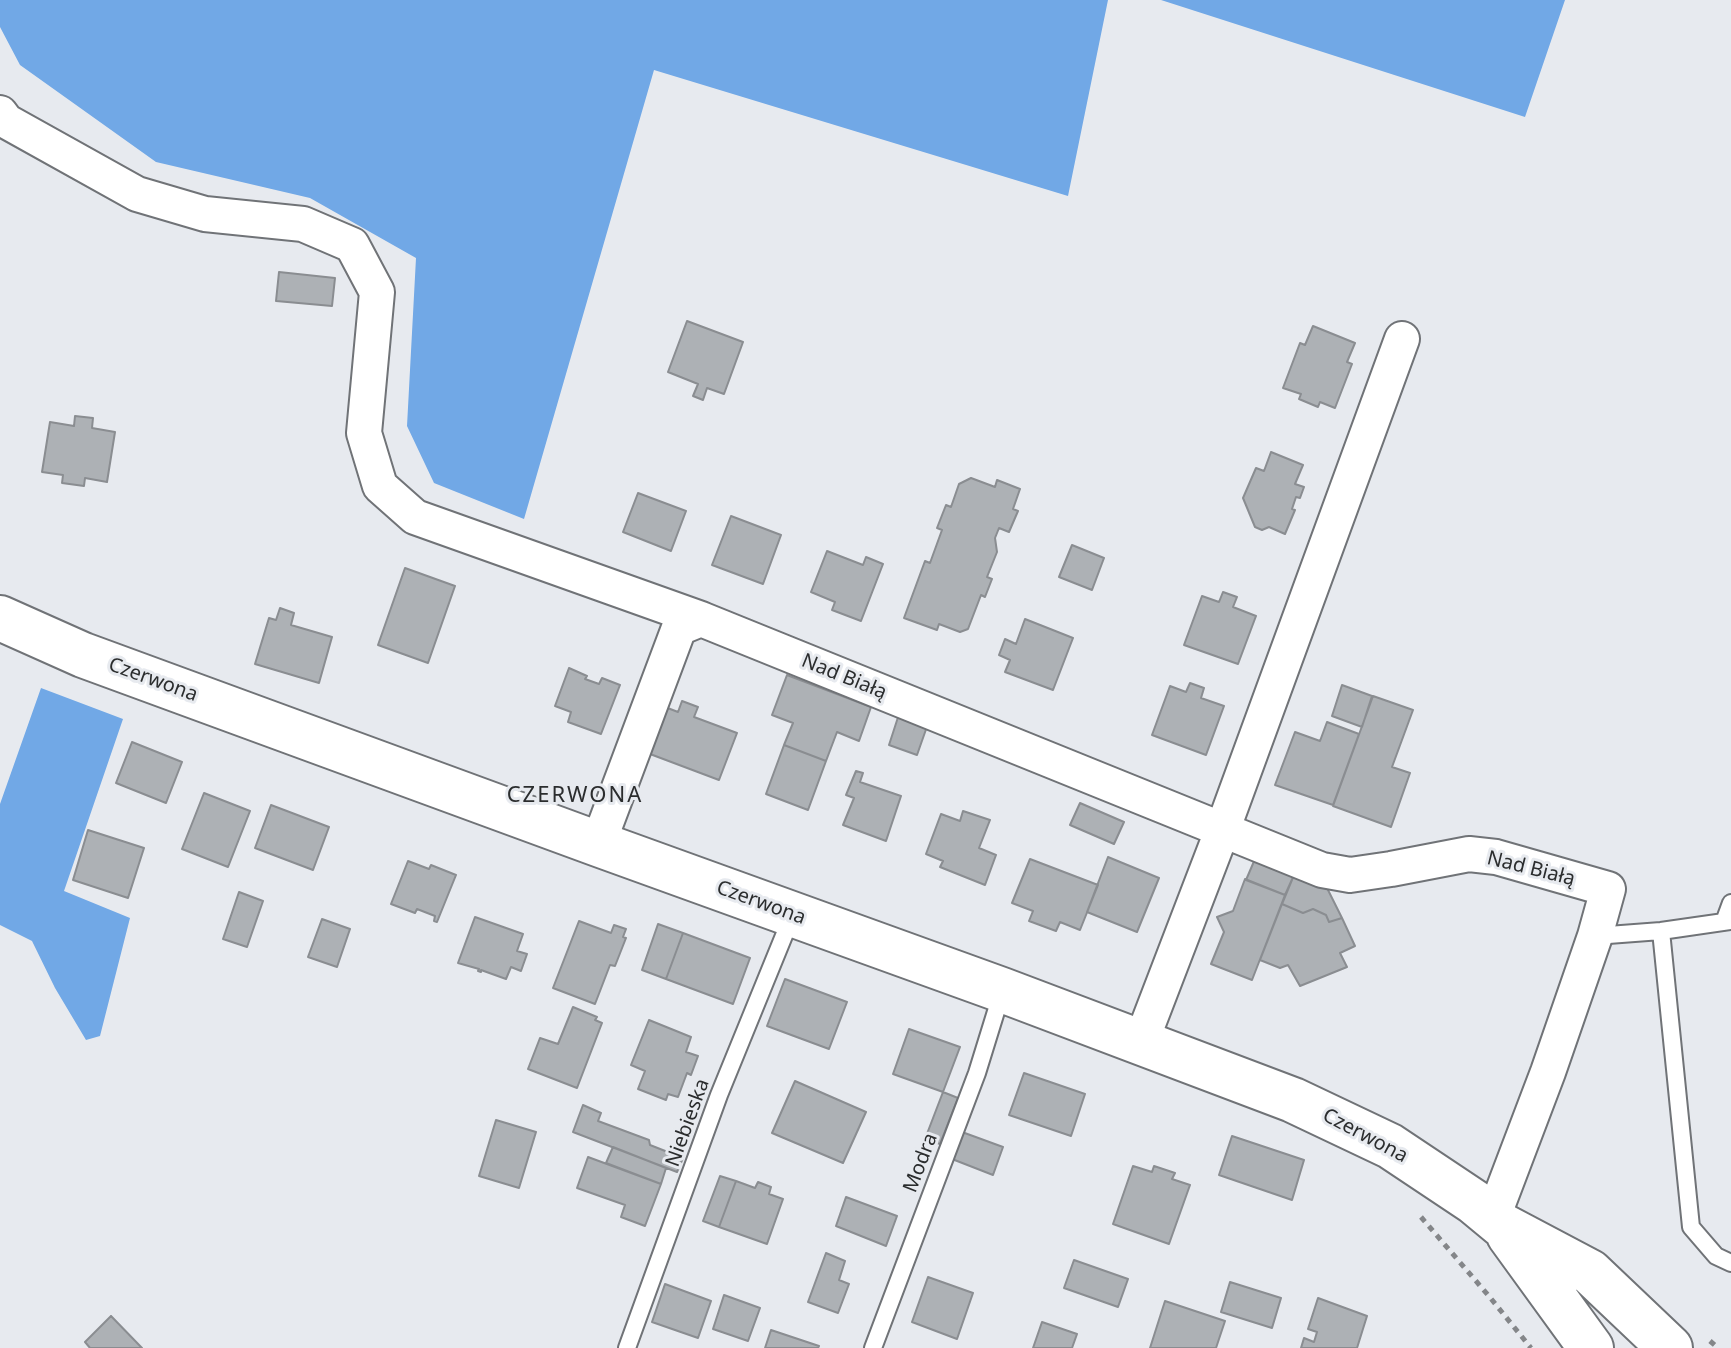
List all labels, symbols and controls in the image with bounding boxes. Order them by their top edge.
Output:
street label: Nad Białą [798,649,890,705]
street label: Czerwona [105,653,201,707]
district label: CZERWONA [507,783,643,809]
street label: Nad Białą [1485,847,1577,891]
street label: Czerwona [713,876,809,930]
street label: Niebieska [661,1076,715,1170]
street label: Czerwona [1318,1104,1412,1168]
street label: Modra [899,1130,943,1196]

